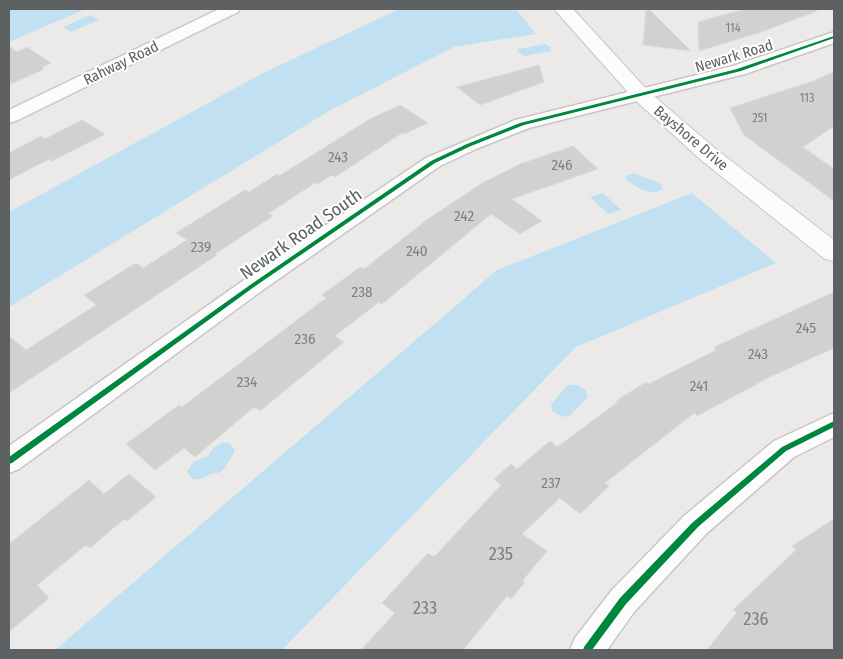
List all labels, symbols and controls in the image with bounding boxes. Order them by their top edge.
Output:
house number: 114 [725,21,741,35]
street label: Newark Road [693,36,775,76]
street label: Rahway Road [80,37,162,89]
house number: 113 [800,91,814,105]
street label: Bayshore Drive [650,102,732,174]
house number: 251 [753,111,767,125]
house number: 243 [328,148,348,166]
house number: 246 [551,156,573,174]
street label: Newark Road South [236,184,366,284]
house number: 242 [454,207,474,225]
house number: 239 [191,238,211,256]
house number: 240 [406,242,428,260]
house number: 238 [352,283,372,301]
house number: 245 [796,319,816,337]
house number: 236 [295,330,315,348]
house number: 243 [748,345,768,363]
house number: 234 [237,373,257,391]
house number: 241 [690,377,708,395]
house number: 237 [541,474,561,492]
house number: 235 [489,543,513,565]
house number: 233 [413,597,437,619]
house number: 236 [744,608,769,630]

